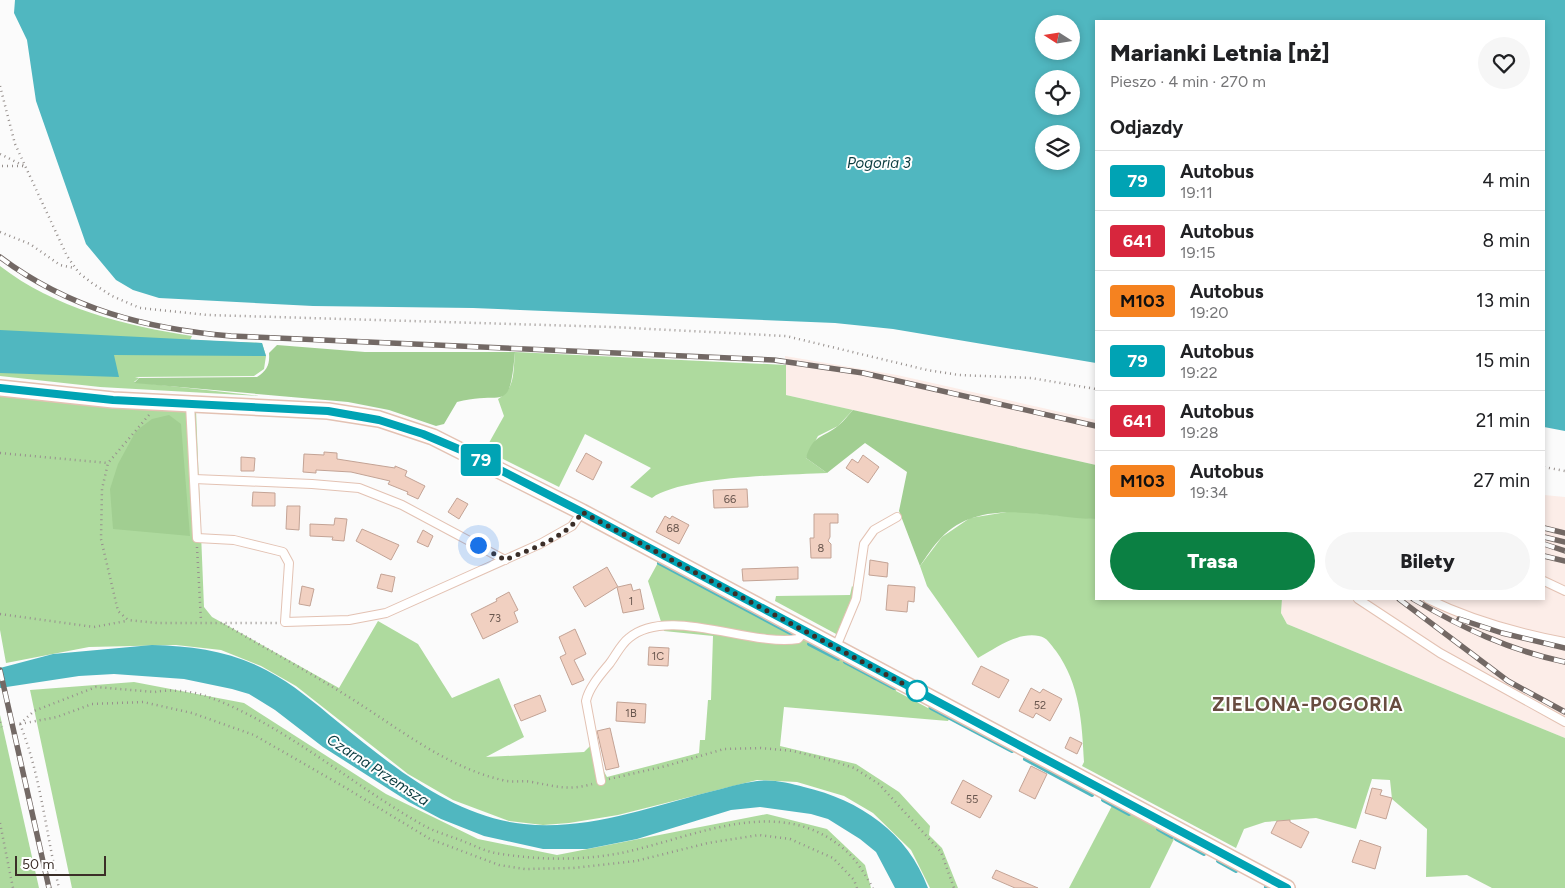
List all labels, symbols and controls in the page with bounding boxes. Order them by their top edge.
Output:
north arrow [1035,15,1080,60]
map controls [1035,15,1080,170]
button: heart [1478,37,1530,89]
text: Marianki Letnia [nż] [1110,38,1330,67]
button: locate [1035,70,1080,115]
text: Pieszo · 4 min · 270 m [1110,72,1266,91]
text: Odjazdy [1110,116,1183,139]
button: layers [1035,125,1080,170]
water label: Pogoria 3 [847,154,912,172]
text: Autobus [1180,160,1254,183]
text: 4 min [1482,169,1530,192]
text: 79 [1127,170,1148,192]
text: 19:11 [1180,183,1213,202]
text: Autobus [1180,220,1254,243]
text: 8 min [1482,229,1530,252]
text: 641 [1123,230,1152,252]
text: 19:15 [1180,243,1216,262]
text: Autobus [1190,280,1264,303]
text: 13 min [1476,289,1530,312]
text: M103 [1120,290,1165,312]
text: 19:20 [1190,303,1229,322]
text: Autobus [1180,340,1254,363]
text: 15 min [1475,349,1530,372]
text: 79 [1127,350,1148,372]
text: 19:22 [1180,363,1218,382]
text: Autobus [1180,400,1254,423]
text: 21 min [1476,409,1530,432]
text: 641 [1123,410,1152,432]
text: 19:28 [1180,423,1218,442]
line badge: 79 [458,444,504,476]
text: 79 [471,449,491,471]
text: Autobus [1190,460,1264,483]
text: 27 min [1473,469,1530,492]
text: M103 [1120,470,1165,492]
text: 19:34 [1190,483,1228,502]
house number: 66 [724,493,736,506]
house number: 68 [667,522,680,535]
button: Trasa [1110,532,1315,590]
button: Bilety [1325,532,1530,590]
your location [466,533,491,558]
house number: 8 [818,542,825,555]
house number: 1 [629,595,633,608]
house number: 73 [489,612,501,625]
house number: 1C [652,650,664,663]
unlabelled marker [906,680,928,702]
district label: ZIELONA-POGORIA [1212,693,1404,716]
house number: 52 [1034,699,1046,712]
house number: 1B [625,707,637,720]
water label: Czarna Przemsza [324,730,433,810]
house number: 55 [966,793,978,806]
scale bar [15,853,106,876]
text: 50 m [22,856,54,873]

